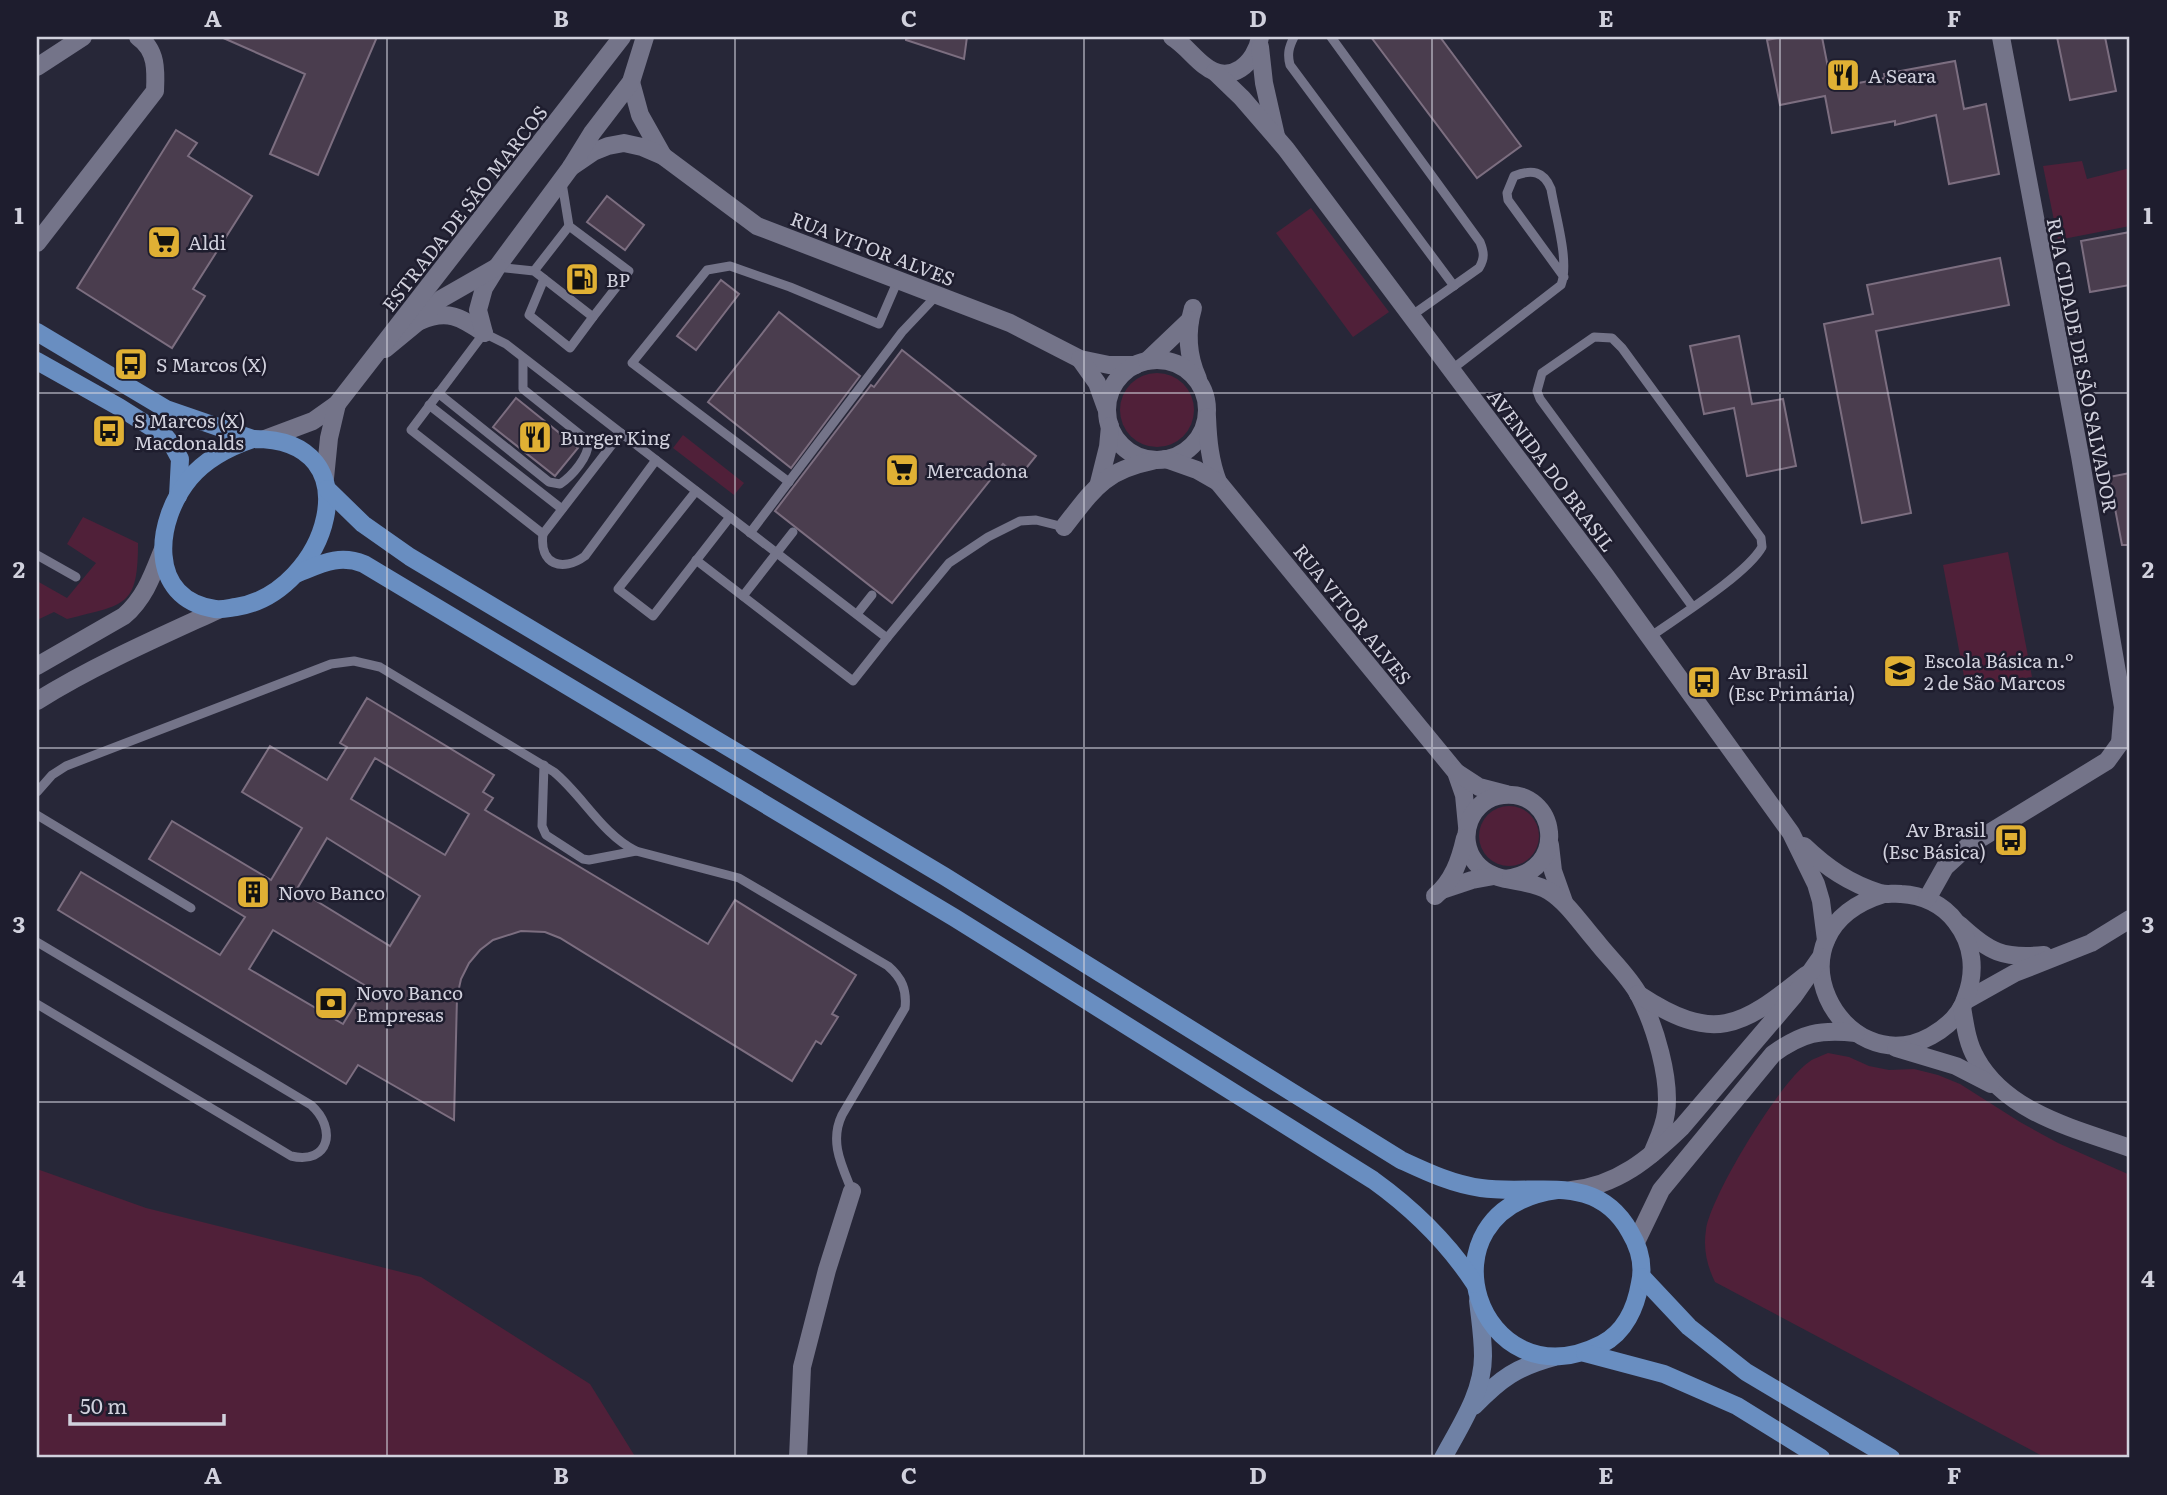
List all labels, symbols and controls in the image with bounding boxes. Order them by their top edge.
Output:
text: A [204,0,222,34]
text: B [553,0,569,34]
text: C [901,0,917,34]
text: D [1249,0,1267,34]
text: E [1598,0,1614,34]
text: F [1947,0,1962,34]
restaurant icon: A Seara [1824,56,1862,94]
place label: A Seara [1868,61,1937,89]
street label: ESTRADA DE SÃO MARCOS [375,99,553,317]
text: 1 [14,197,24,231]
text: 1 [2143,197,2153,231]
street label: RUA VITOR ALVES [787,204,959,292]
street label: RUA CIDADE DE SÃO SALVADOR [2041,215,2125,515]
supermarket icon: Aldi [145,223,183,261]
place label: Aldi [188,228,226,256]
fuel station icon: BP [563,260,601,298]
place label: BP [606,265,630,293]
bus stop icon: S Marcos (X) [112,345,150,383]
place label: S Marcos (X) [156,350,267,378]
street label: AVENIDA DO BRASIL [1481,383,1623,557]
place label: S Marcos (X) Macdonalds [134,406,245,456]
bus stop icon: S Marcos (X) Macdonalds [90,412,128,450]
restaurant icon: Burger King [516,418,554,456]
place label: Burger King [560,423,670,451]
supermarket icon: Mercadona [883,451,921,489]
place label: Mercadona [926,456,1029,484]
street label: RUA VITOR ALVES [1287,538,1419,690]
text: 2 [13,551,25,585]
text: 2 [2142,551,2154,585]
place label: Escola Básica n.º 2 de São Marcos [1924,646,2073,696]
school or university icon: Escola Básica n.º 2 de São Marcos [1881,652,1919,690]
place label: Av Brasil (Esc Primária) [1728,657,1855,707]
bus stop icon: Av Brasil (Esc Primária) [1685,663,1723,701]
place label: Av Brasil (Esc Básica) [1882,815,1986,865]
bus stop icon: Av Brasil (Esc Básica) [1992,821,2030,859]
building icon: Novo Banco [234,873,272,911]
place label: Novo Banco [278,878,385,906]
text: 3 [13,906,25,940]
text: 3 [2142,906,2154,940]
place label: Novo Banco Empresas [356,978,463,1028]
bank icon: Novo Banco Empresas [312,984,350,1022]
text: 4 [12,1260,26,1294]
text: 4 [2141,1260,2155,1294]
scale bar [70,1383,224,1427]
text: 50 m [80,1389,127,1420]
text: A [204,1457,222,1491]
text: B [553,1457,569,1491]
text: C [901,1457,917,1491]
text: D [1249,1457,1267,1491]
text: E [1598,1457,1614,1491]
text: F [1947,1457,1962,1491]

